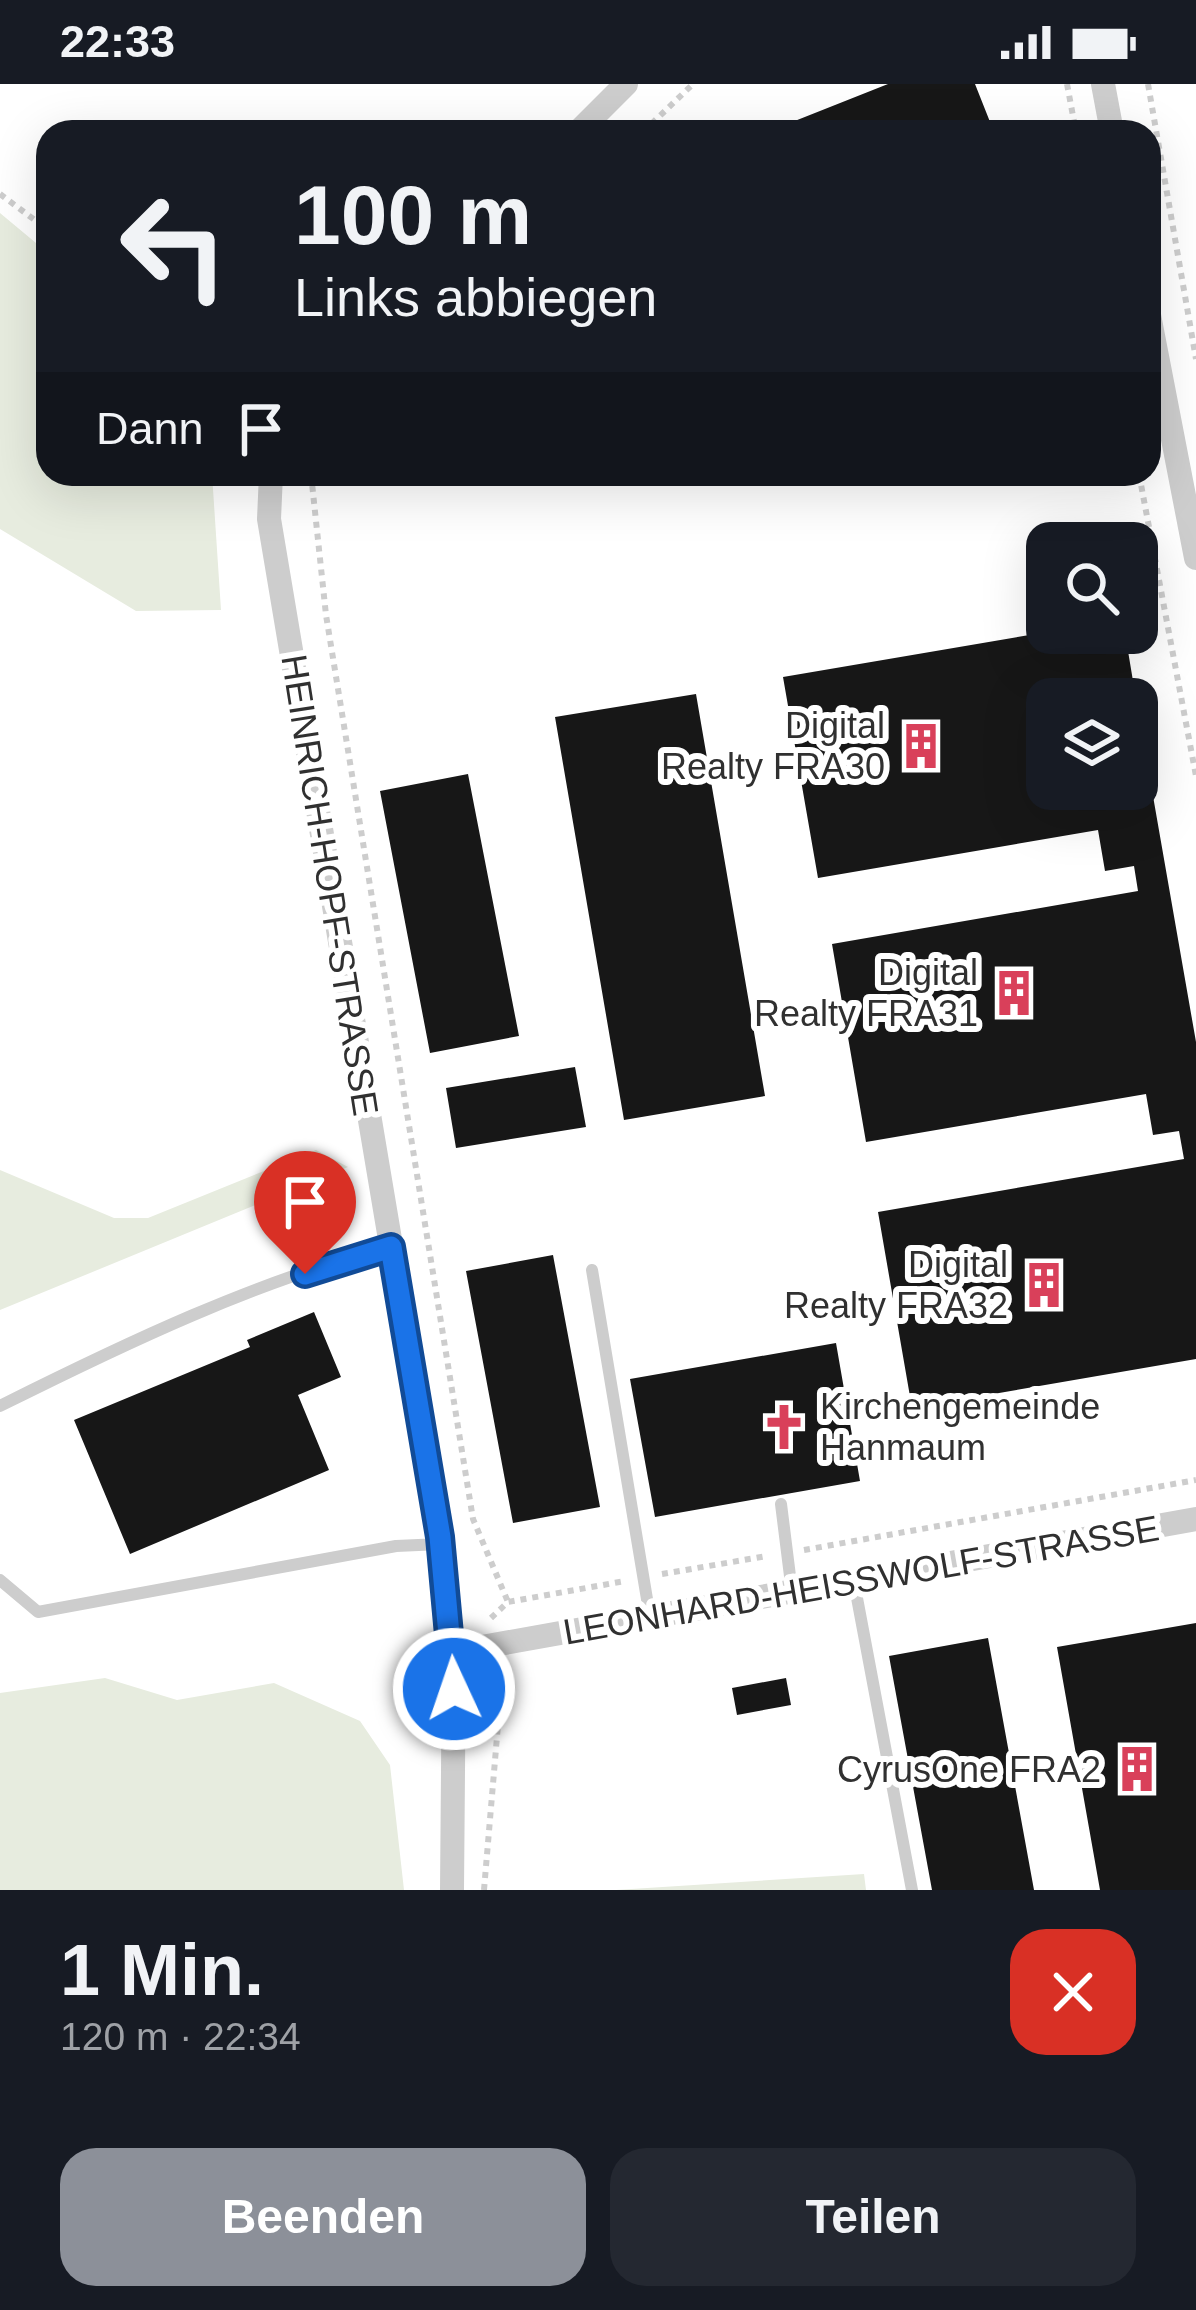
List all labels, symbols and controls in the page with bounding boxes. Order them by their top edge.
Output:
text: 22:33 [60,16,175,67]
icon: left [96,168,252,324]
text: 100 m [294,168,532,262]
text: Links abbiegen [294,267,657,327]
icon: arrive [228,396,294,462]
text: Dann [96,403,204,454]
map controls [1026,522,1158,810]
button: search [1026,522,1158,654]
street label: HEINRICH-HOPF-STRASSE [273,652,387,1118]
button: layers [1026,678,1158,810]
place label: Digital Realty FRA30 [661,705,885,787]
building icon: Digital Realty FRA30 [896,721,946,771]
place label: Digital Realty FRA31 [754,952,978,1034]
building icon: Digital Realty FRA31 [989,968,1039,1018]
pin [254,1151,356,1274]
icon: arrive [272,1169,338,1235]
place label: Digital Realty FRA32 [784,1244,1008,1326]
building icon: Digital Realty FRA32 [1019,1260,1069,1310]
place label: Kirchengemeinde Hanmaum [820,1386,1100,1468]
church icon: Kirchengemeinde Hanmaum [759,1402,809,1452]
street label: LEONHARD-HEISSWOLF-STRASSE [560,1507,1162,1653]
position arrow [391,1626,517,1752]
building icon: CyrusOne FRA2 [1112,1744,1162,1794]
place label: CyrusOne FRA2 [837,1749,1101,1790]
button: close [1010,1929,1136,2055]
text: 1 Min. [60,1930,264,2010]
text: 120 m · 22:34 [60,2015,301,2058]
button: Beenden [60,2148,586,2286]
button: Teilen [610,2148,1136,2286]

